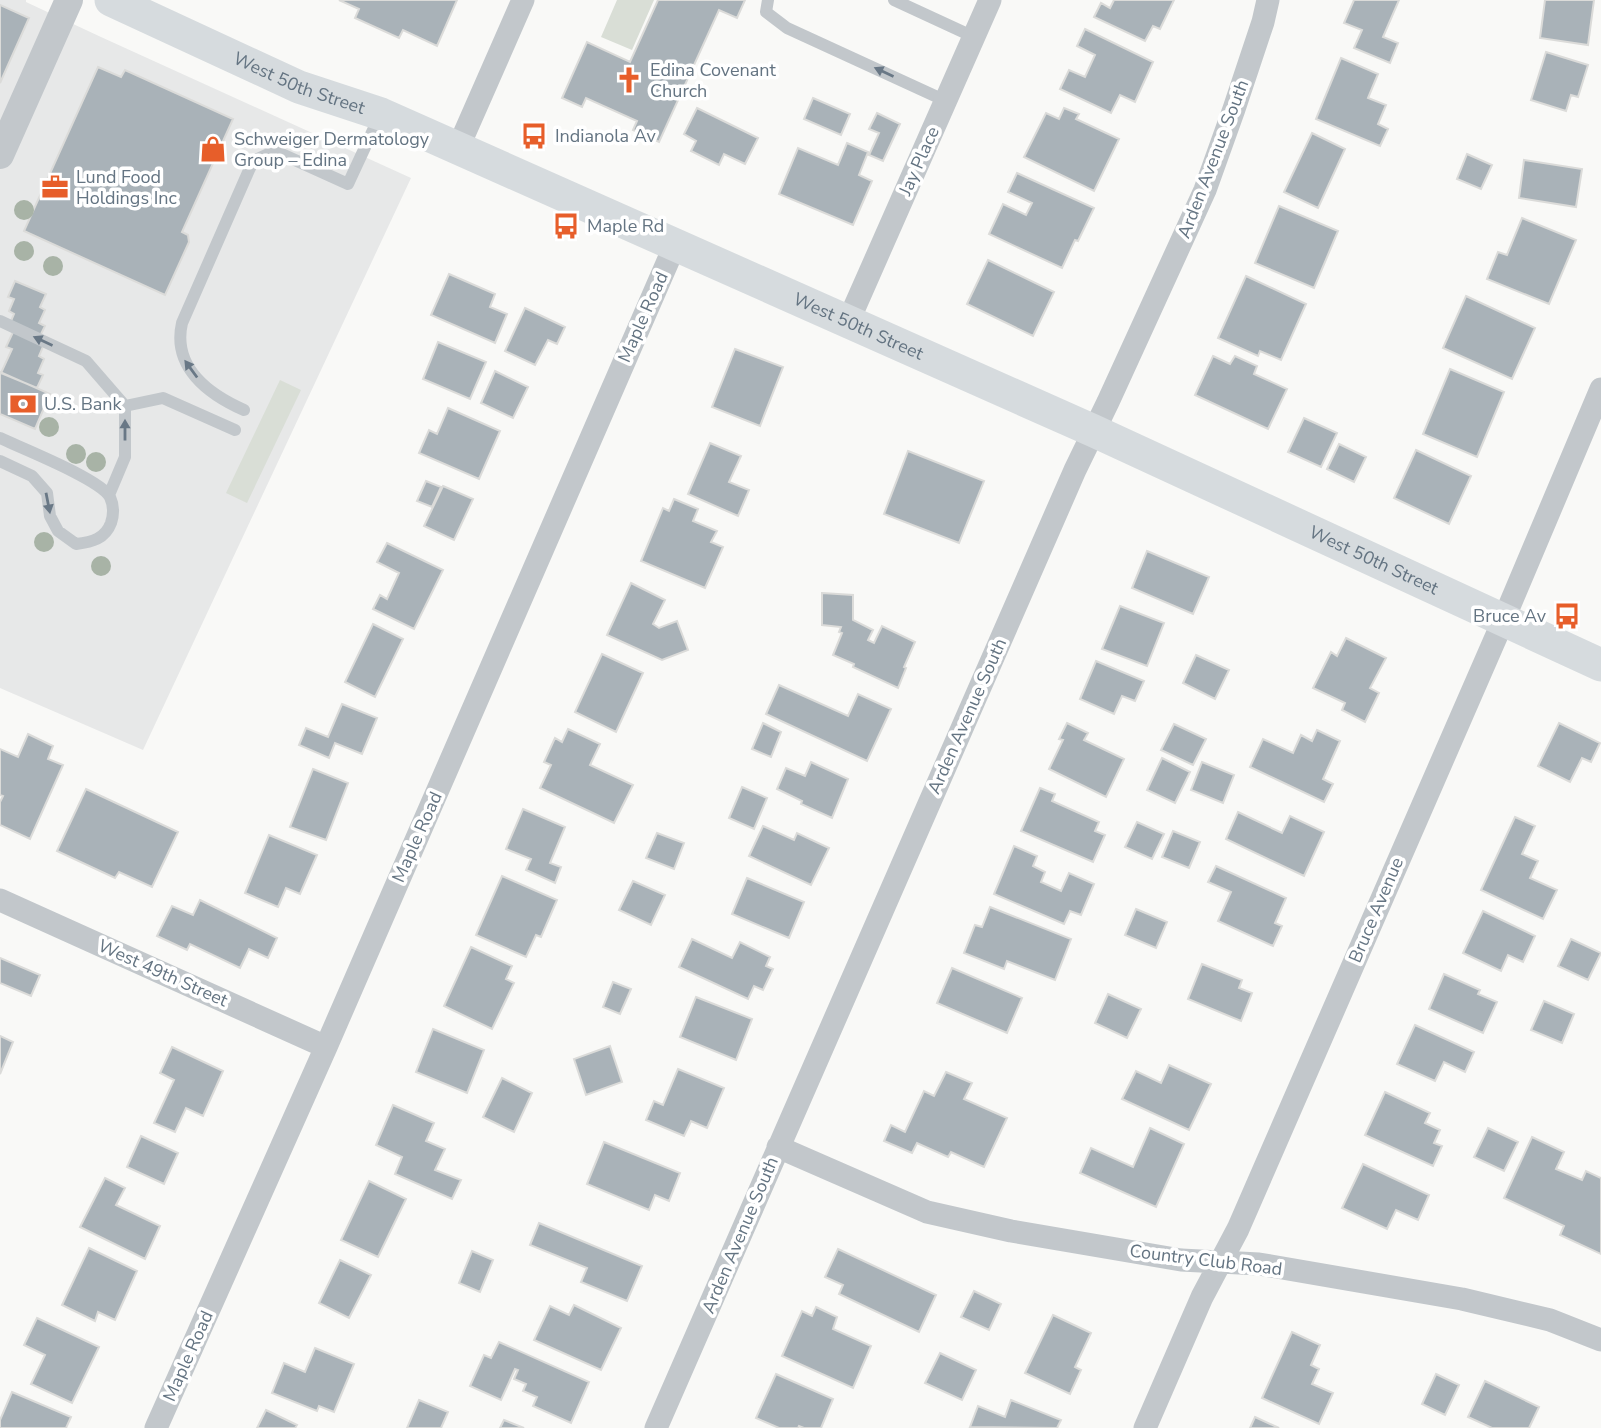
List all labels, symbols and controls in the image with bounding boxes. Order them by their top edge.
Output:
street label: West 50th Street [229,46,369,120]
place label: Edina Covenant Church [650,58,777,103]
church icon: Edina Covenant Church [614,65,644,95]
one-way arrow [874,66,894,78]
street label: Arden Avenue South [1172,76,1254,242]
bus stop icon: Indianola Av [519,121,549,151]
street label: Jay Place [893,123,945,200]
place label: Indianola Av [555,124,656,148]
place label: Schweiger Dermatology Group – Edina [234,127,430,172]
shop icon: Schweiger Dermatology Group – Edina [198,134,228,164]
place label: Lund Food Holdings Inc [76,165,177,210]
office icon: Lund Food Holdings Inc [40,172,70,202]
bus stop icon: Maple Rd [551,211,581,241]
place label: Maple Rd [587,214,664,238]
street label: Maple Road [612,268,674,366]
street label: West 50th Street [790,287,928,366]
one-way arrow [33,335,53,347]
one-way arrow [184,360,198,378]
bank icon: U.S. Bank [8,389,38,419]
place label: U.S. Bank [44,392,123,416]
one-way arrow [119,419,131,441]
one-way arrow [43,492,54,514]
street label: West 50th Street [1305,520,1443,601]
bus stop icon: Bruce Av [1552,601,1582,631]
place label: Bruce Av [1473,604,1547,628]
street label: Arden Avenue South [922,634,1012,798]
street label: Maple Road [386,788,448,886]
street label: Bruce Avenue [1343,854,1409,966]
street label: West 49th Street [94,934,232,1013]
street label: Arden Avenue South [696,1153,784,1317]
street label: Country Club Road [1128,1239,1284,1281]
street label: Maple Road [157,1307,219,1405]

